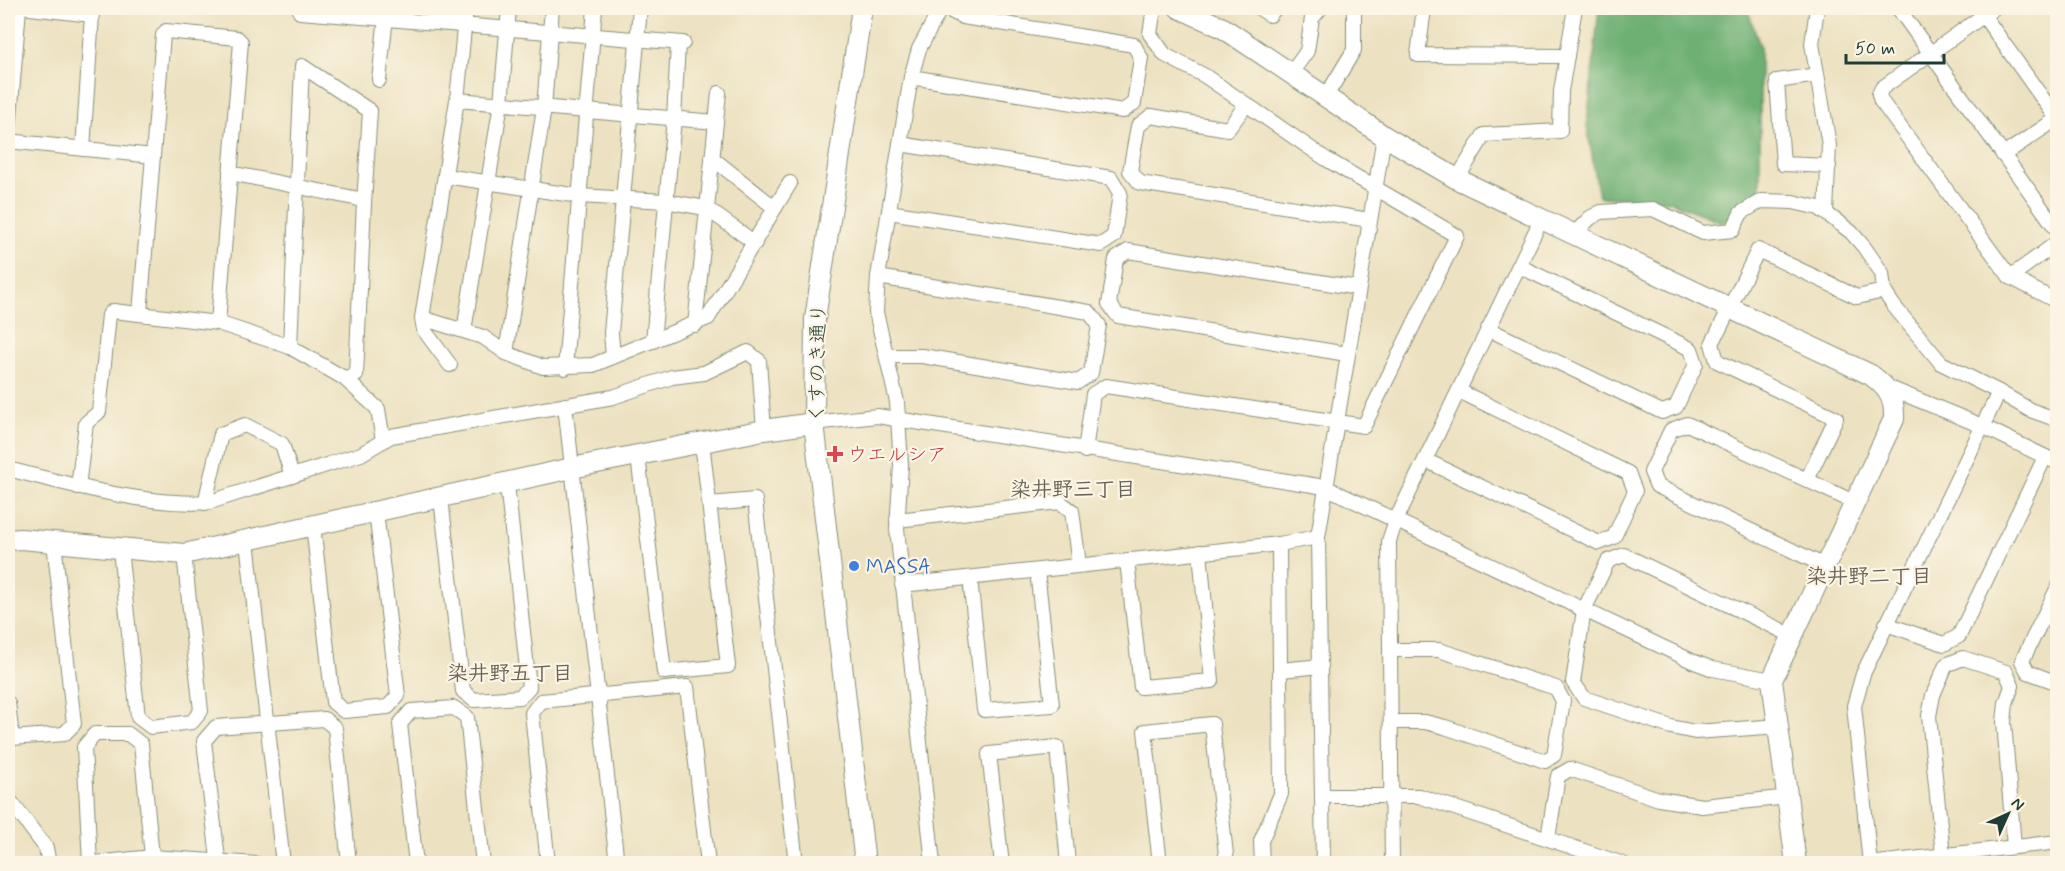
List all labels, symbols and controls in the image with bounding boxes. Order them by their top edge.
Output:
scale bar [1846,27,1944,65]
text: 50 m [1855,37,1895,61]
street label: くすのき通り [804,303,833,423]
place label: ウエルシア [847,442,947,469]
marker: ウエルシア [828,447,842,461]
district label: 染井野三丁目 [1010,476,1136,504]
place label: MASSA [866,554,931,581]
marker: MASSA [847,559,861,573]
district label: 染井野二丁目 [1806,563,1932,591]
district label: 染井野五丁目 [447,660,573,688]
north arrow [1978,784,2038,844]
text: N [2006,793,2029,816]

